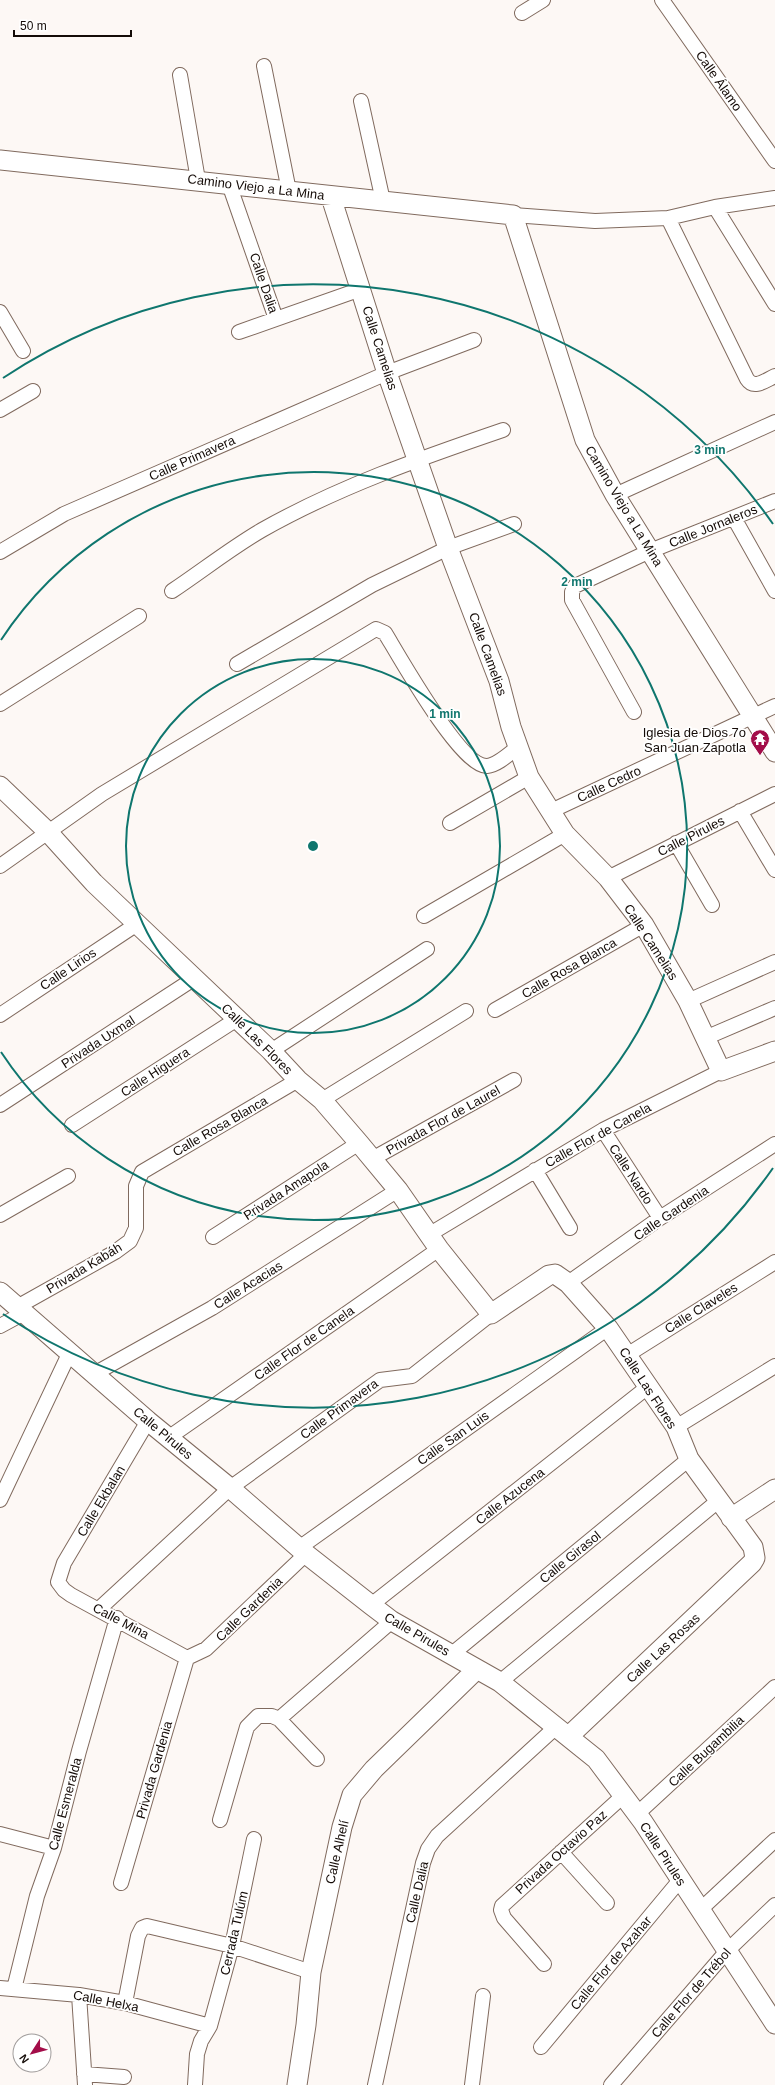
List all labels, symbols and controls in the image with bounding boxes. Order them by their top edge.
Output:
scale bar [14,12,131,38]
text: 50 m [20,19,47,33]
street label: Calle Álamo [693,48,745,114]
street label: Camino Viejo a La Mina [187,171,326,203]
street label: Calle Dalia [247,251,282,316]
street label: Calle Camelias [359,304,401,392]
street label: Calle Primavera [147,432,238,484]
street label: Camino Viejo a La Mina [582,443,666,570]
text: 3 min [694,443,726,457]
street label: Calle Jornaleros [667,501,760,551]
text: 2 min [561,575,593,589]
street label: Calle Camelias [466,610,510,698]
text: 1 min [429,707,461,721]
place label: Iglesia de Dios 7o San Juan Zapotla [643,725,747,755]
temple icon: Iglesia de Dios 7o San Juan Zapotla [749,728,771,756]
street label: Calle Cedro [575,763,643,805]
street label: Calle Pirules [655,813,727,859]
centre of rings [306,839,320,853]
street label: Calle Camelias [621,901,681,983]
street label: Calle Rosa Blanca [519,934,620,1001]
street label: Calle Lirios [37,945,99,993]
street label: Calle Las Flores [218,1000,296,1078]
street label: Privada Uxmal [58,1013,138,1071]
street label: Calle Higuera [118,1044,193,1100]
street label: Privada Flor de Laurel [383,1082,503,1158]
street label: Calle Rosa Blanca [170,1092,271,1159]
street label: Calle Flor de Canela [543,1099,654,1170]
street label: Calle Nardo [606,1141,656,1207]
street label: Privada Amapola [241,1157,332,1223]
street label: Calle Gardenia [631,1182,712,1243]
street label: Privada Kabáh [44,1240,124,1296]
street label: Calle Acacias [211,1258,285,1312]
street label: Calle Claveles [662,1279,741,1336]
street label: Calle Flor de Canela [251,1302,357,1383]
street label: Calle Las Flores [616,1345,680,1432]
street label: Calle Primavera [297,1375,381,1442]
street label: Calle Pirules [130,1404,196,1463]
street label: Calle San Luis [414,1408,492,1468]
street label: Calle Ekbalan [74,1463,128,1539]
street label: Calle Azucena [473,1464,548,1527]
street label: Calle Girasol [536,1528,604,1586]
street label: Calle Gardenia [213,1573,286,1645]
street label: Calle Mina [90,1600,152,1642]
street label: Calle Pirules [382,1609,453,1659]
street label: Calle Las Rosas [623,1610,703,1686]
street label: Calle Bugambilia [665,1712,747,1790]
street label: Privada Gardenia [133,1719,175,1821]
street label: Calle Esmeralda [45,1755,85,1852]
street label: Privada Octavio Paz [512,1807,610,1897]
street label: Calle Alhelí [322,1818,352,1885]
street label: Calle Pirules [637,1819,689,1889]
street label: Calle Dalia [403,1859,432,1924]
street label: Cerrada Tulúm [217,1889,251,1977]
street label: Calle Flor de Azahar [567,1913,655,2013]
street label: Calle Flor de Trébol [648,1945,734,2041]
street label: Calle Helxa [72,1987,141,2015]
north arrow [12,2033,52,2073]
text: N [17,2052,31,2066]

